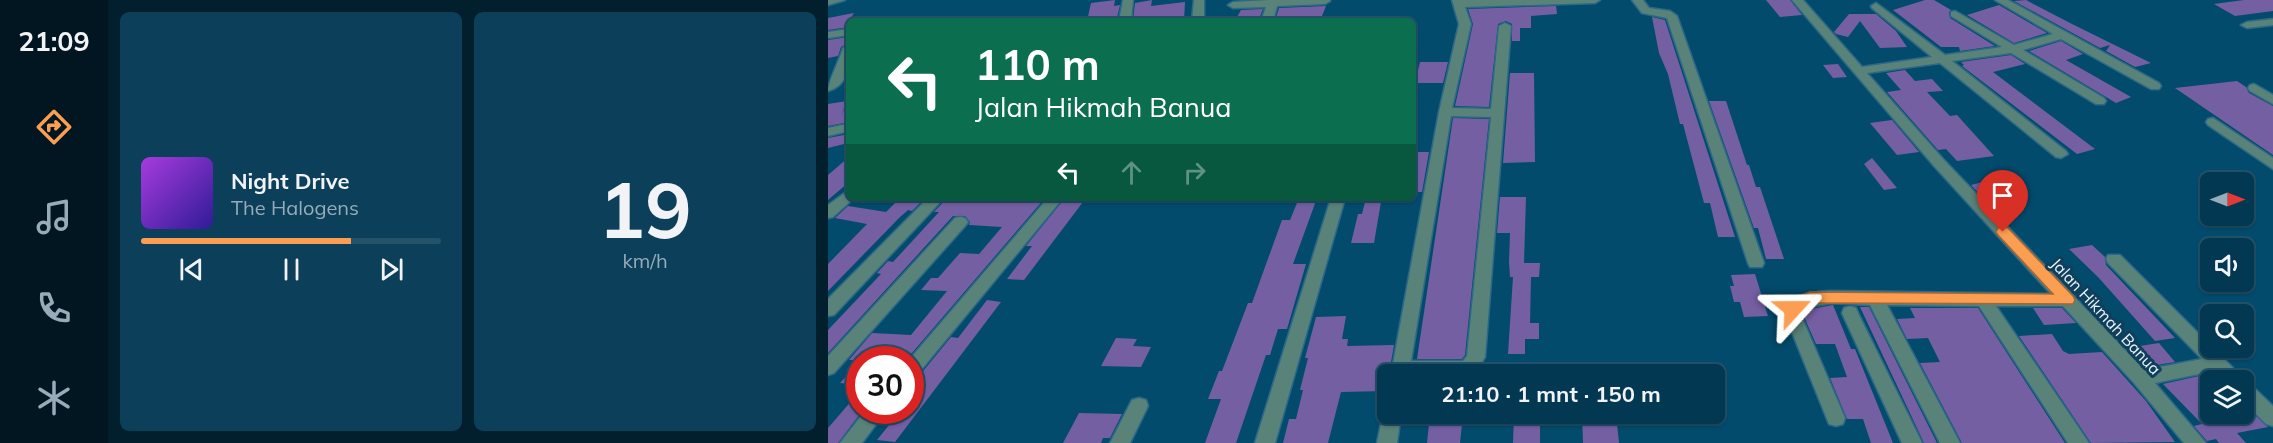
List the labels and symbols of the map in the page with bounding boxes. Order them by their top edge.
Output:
pin [1977,170,2028,232]
north arrow [2200,172,2254,226]
street label: Jalan Hikmah Banua [2047,254,2165,378]
position arrow [1761,277,1825,341]
speed limit sign: 30 [846,346,924,424]

